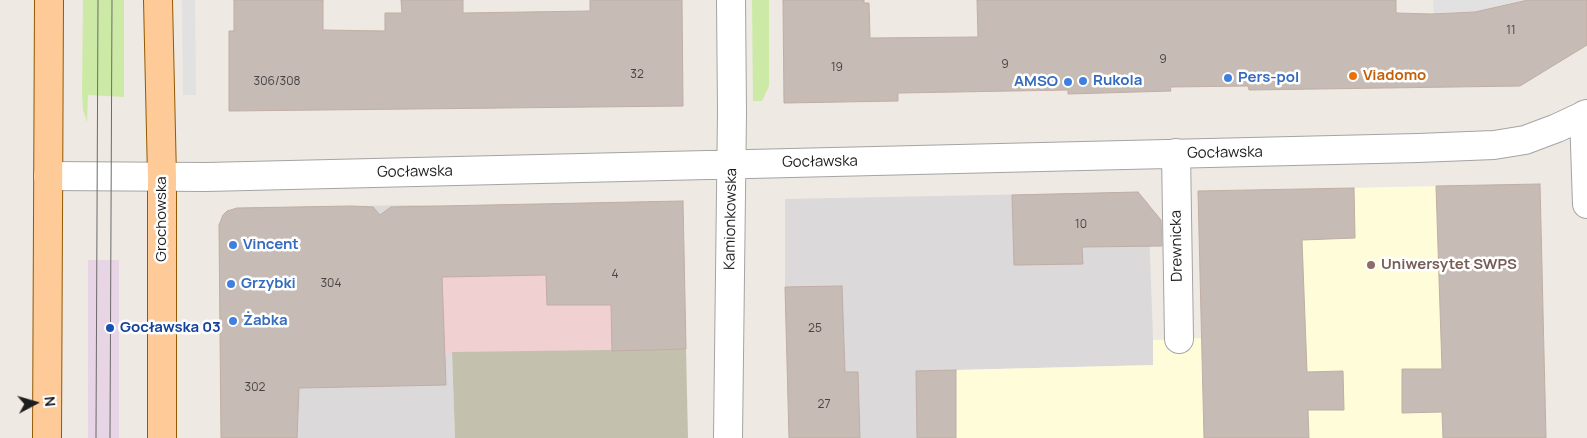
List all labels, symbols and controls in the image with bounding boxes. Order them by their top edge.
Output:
house number: 11 [1506,24,1516,38]
house number: 9 [1159,53,1167,67]
house number: 9 [1001,58,1009,72]
house number: 19 [831,61,843,75]
place label: Viadomo [1363,67,1426,85]
house number: 32 [630,68,644,82]
place label: Pers-pol [1238,69,1299,87]
marker: Viadomo [1347,70,1359,82]
place label: Rukola [1093,72,1142,90]
marker: Pers-pol [1222,72,1234,84]
place label: AMSO [1014,73,1058,91]
house number: 306/308 [254,75,300,89]
marker: Rukola [1077,75,1089,87]
marker: AMSO [1062,76,1074,88]
street label: Gocławska [1187,143,1263,163]
street label: Gocławska [782,152,858,172]
street label: Gocławska [377,162,453,182]
street label: Kamionkowska [721,168,741,270]
street label: Grochowska [153,176,171,262]
street label: Drewnicka [1167,210,1187,282]
house number: 10 [1075,218,1087,232]
place label: Vincent [243,236,299,254]
marker: Vincent [227,239,239,251]
place label: Uniwersytet SWPS [1381,256,1517,274]
marker: Uniwersytet SWPS [1365,259,1377,271]
house number: 4 [611,268,619,282]
place label: Grzybki [241,275,296,293]
house number: 304 [320,277,342,291]
marker: Grzybki [225,278,237,290]
place label: Żabka [243,312,288,330]
marker: Żabka [227,315,239,327]
place label: Gocławska 03 [120,319,221,337]
marker: Gocławska 03 [104,322,116,334]
house number: 25 [808,322,822,336]
north arrow [10,378,60,428]
house number: 302 [245,381,265,395]
text: N [40,395,60,407]
house number: 27 [818,398,830,412]

